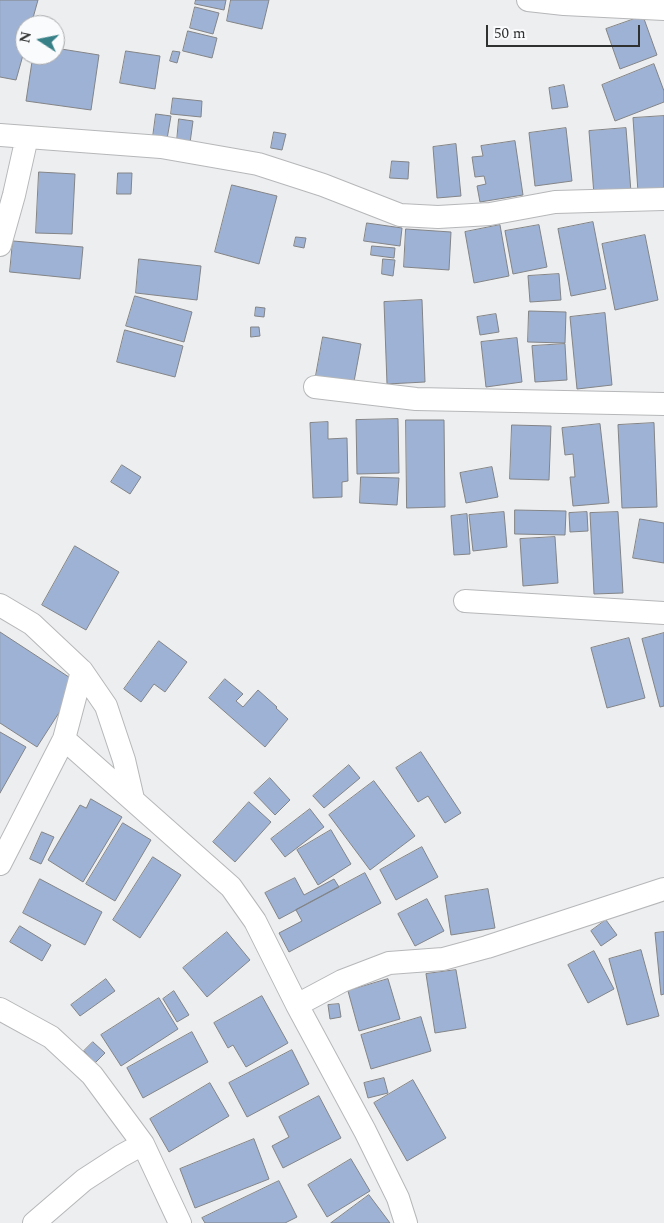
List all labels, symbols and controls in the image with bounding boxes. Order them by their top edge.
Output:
north arrow [15,15,65,65]
scale bar [489,15,643,47]
text: 50 m [494,22,526,45]
text: N [14,30,37,45]

